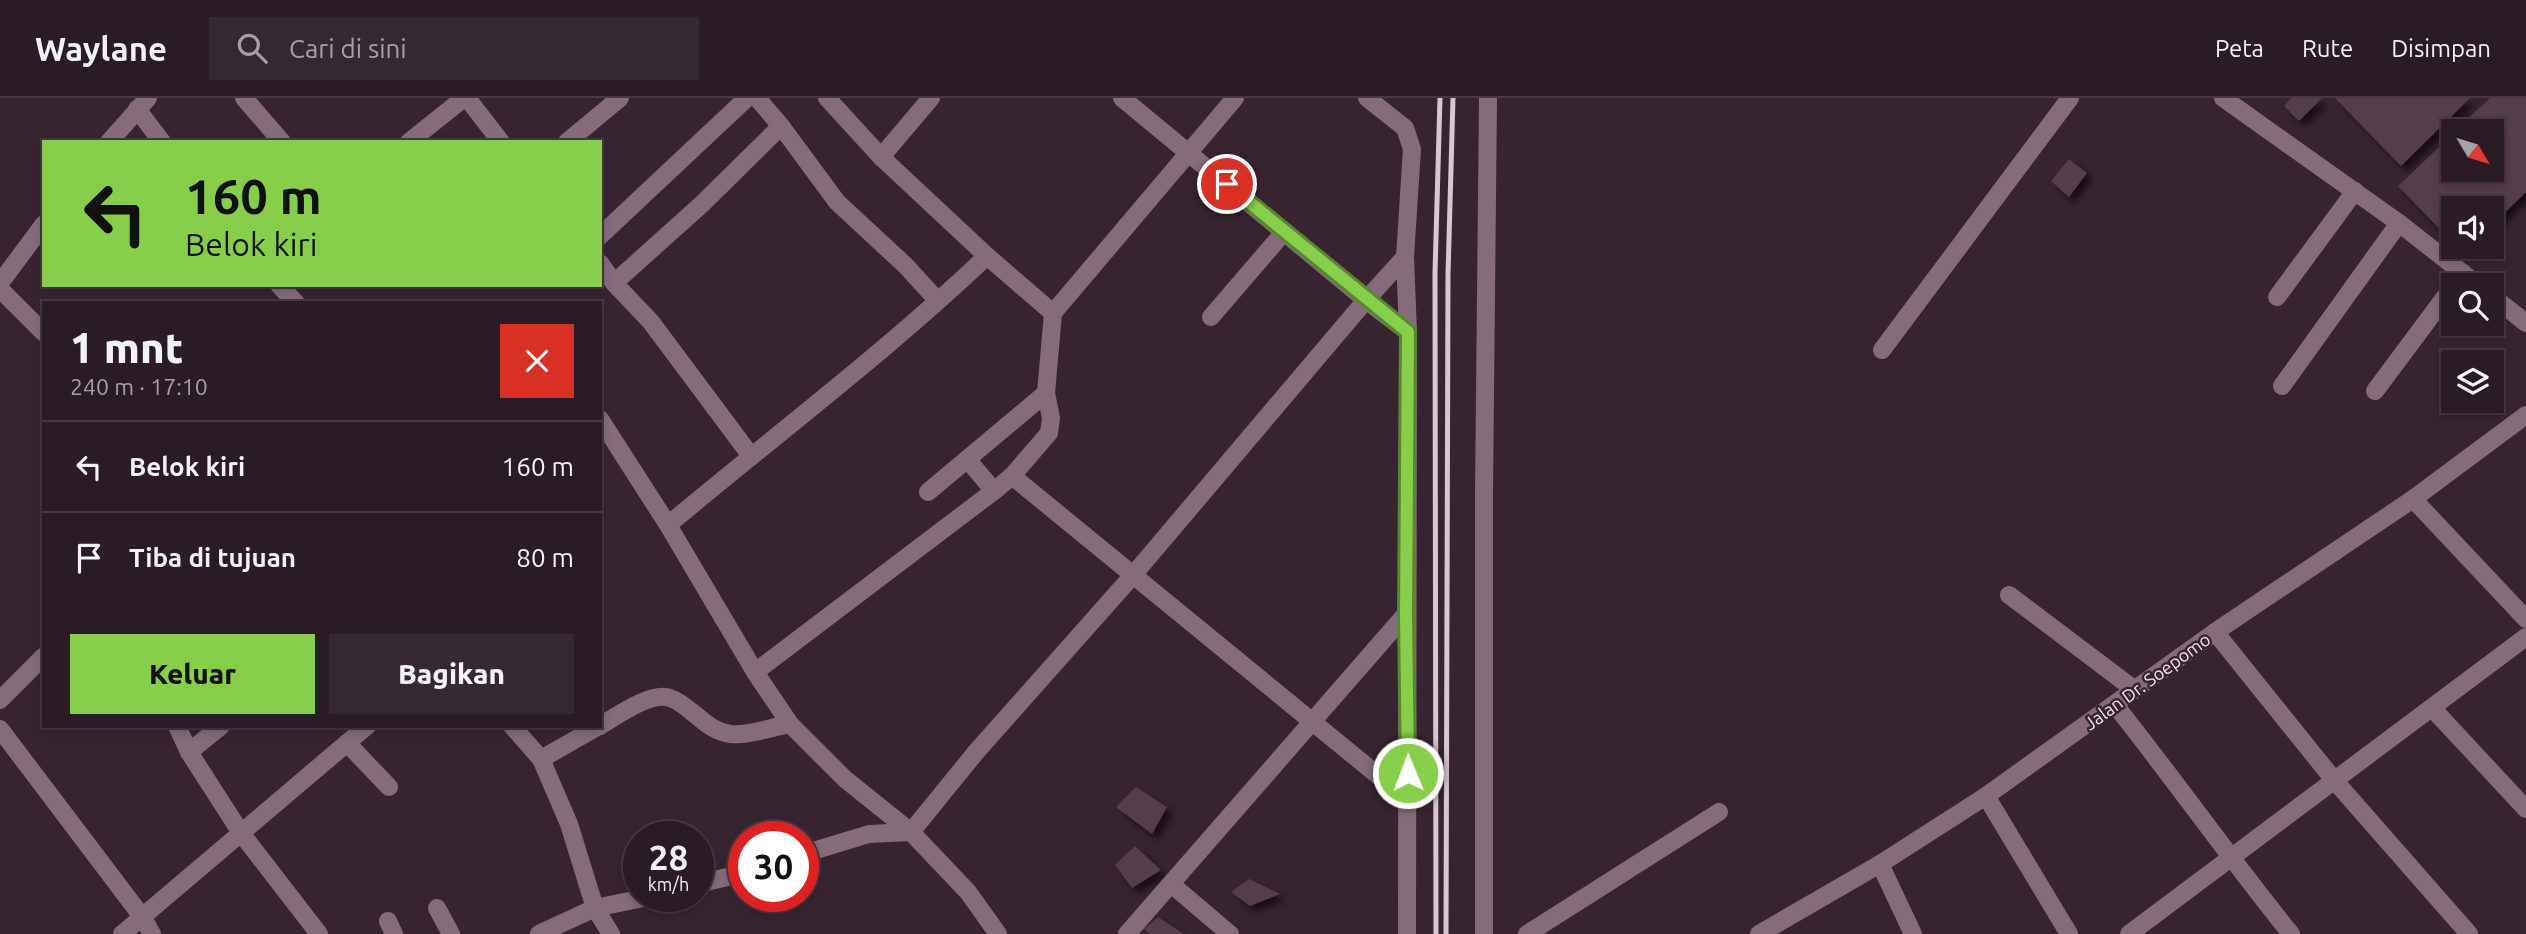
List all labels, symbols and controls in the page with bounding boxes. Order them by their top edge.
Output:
search box [209,17,699,80]
icon: search [233,29,271,67]
text: Waylane [35,30,167,67]
text: Cari di sini [289,34,407,63]
text: Peta [2215,35,2264,62]
text: Rute [2302,35,2353,62]
text: Disimpan [2391,35,2491,62]
north arrow [2441,119,2504,182]
map controls [2441,119,2504,413]
pin [1197,154,1257,214]
icon: arrive [1208,165,1246,203]
icon: left [70,168,161,259]
text: 160 m [185,168,322,223]
button: sound [2441,196,2504,259]
text: Belok kiri [185,226,317,262]
button: search [2441,273,2504,336]
text: 1 mnt [70,324,183,371]
button: close [500,324,574,398]
button: layers [2441,350,2504,413]
text: 240 m · 17:10 [70,374,208,399]
icon: left [70,448,108,486]
text: Belok kiri [129,452,245,481]
text: 160 m [502,452,574,481]
icon: arrive [70,539,108,577]
text: Tiba di tujuan [129,543,296,572]
text: 80 m [516,543,574,572]
street label: Jalan Dr. Soepomo [2080,629,2214,733]
button: Keluar [70,634,315,714]
button: Bagikan [329,634,574,714]
position arrow [1371,736,1445,810]
speed limit sign: 30 [728,821,819,912]
text: 28 [649,837,688,877]
text: km/h [648,874,689,894]

